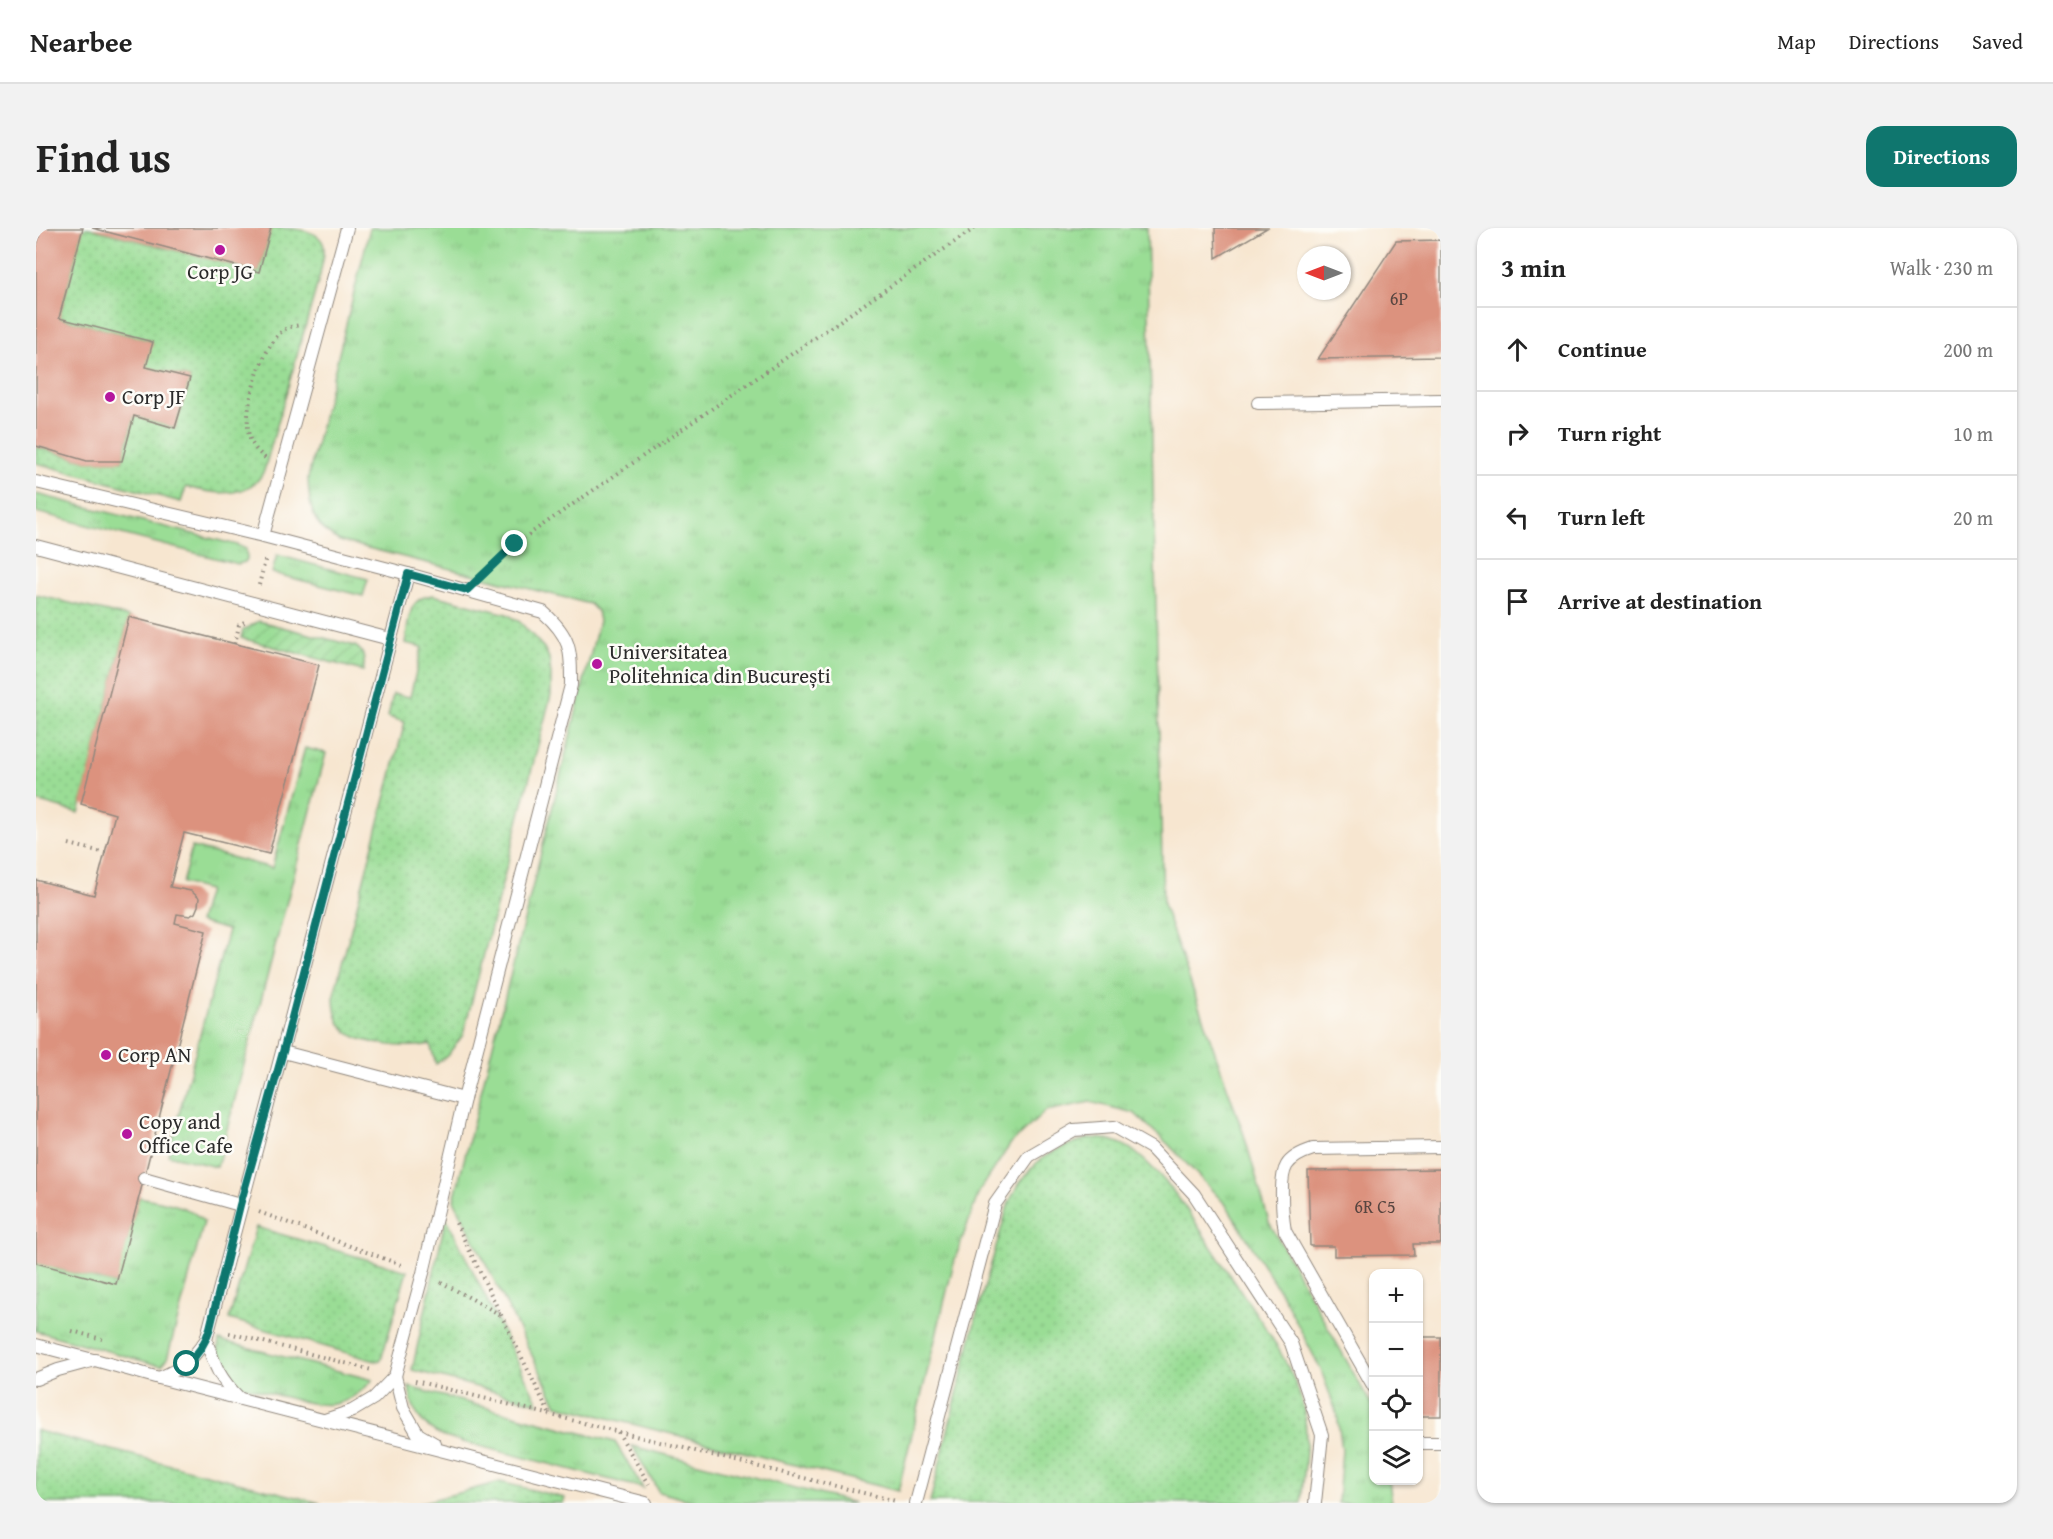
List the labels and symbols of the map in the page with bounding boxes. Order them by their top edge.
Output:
marker: Corp JG [213,243,227,257]
north arrow [1297,246,1351,300]
place label: Corp JG [187,256,253,287]
house number: 6P [1390,285,1408,312]
place label: Corp JF [122,381,186,412]
marker: Corp JF [103,390,117,404]
route end [501,530,527,556]
place label: Universitatea Politehnica din București [609,636,831,691]
marker: Universitatea Politehnica din București [590,657,604,671]
place label: Corp AN [118,1039,191,1070]
marker: Corp AN [99,1048,113,1062]
place label: Copy and Office Cafe [139,1106,233,1161]
marker: Copy and Office Cafe [120,1127,134,1141]
house number: 6R C5 [1354,1193,1396,1220]
route start [173,1350,199,1376]

